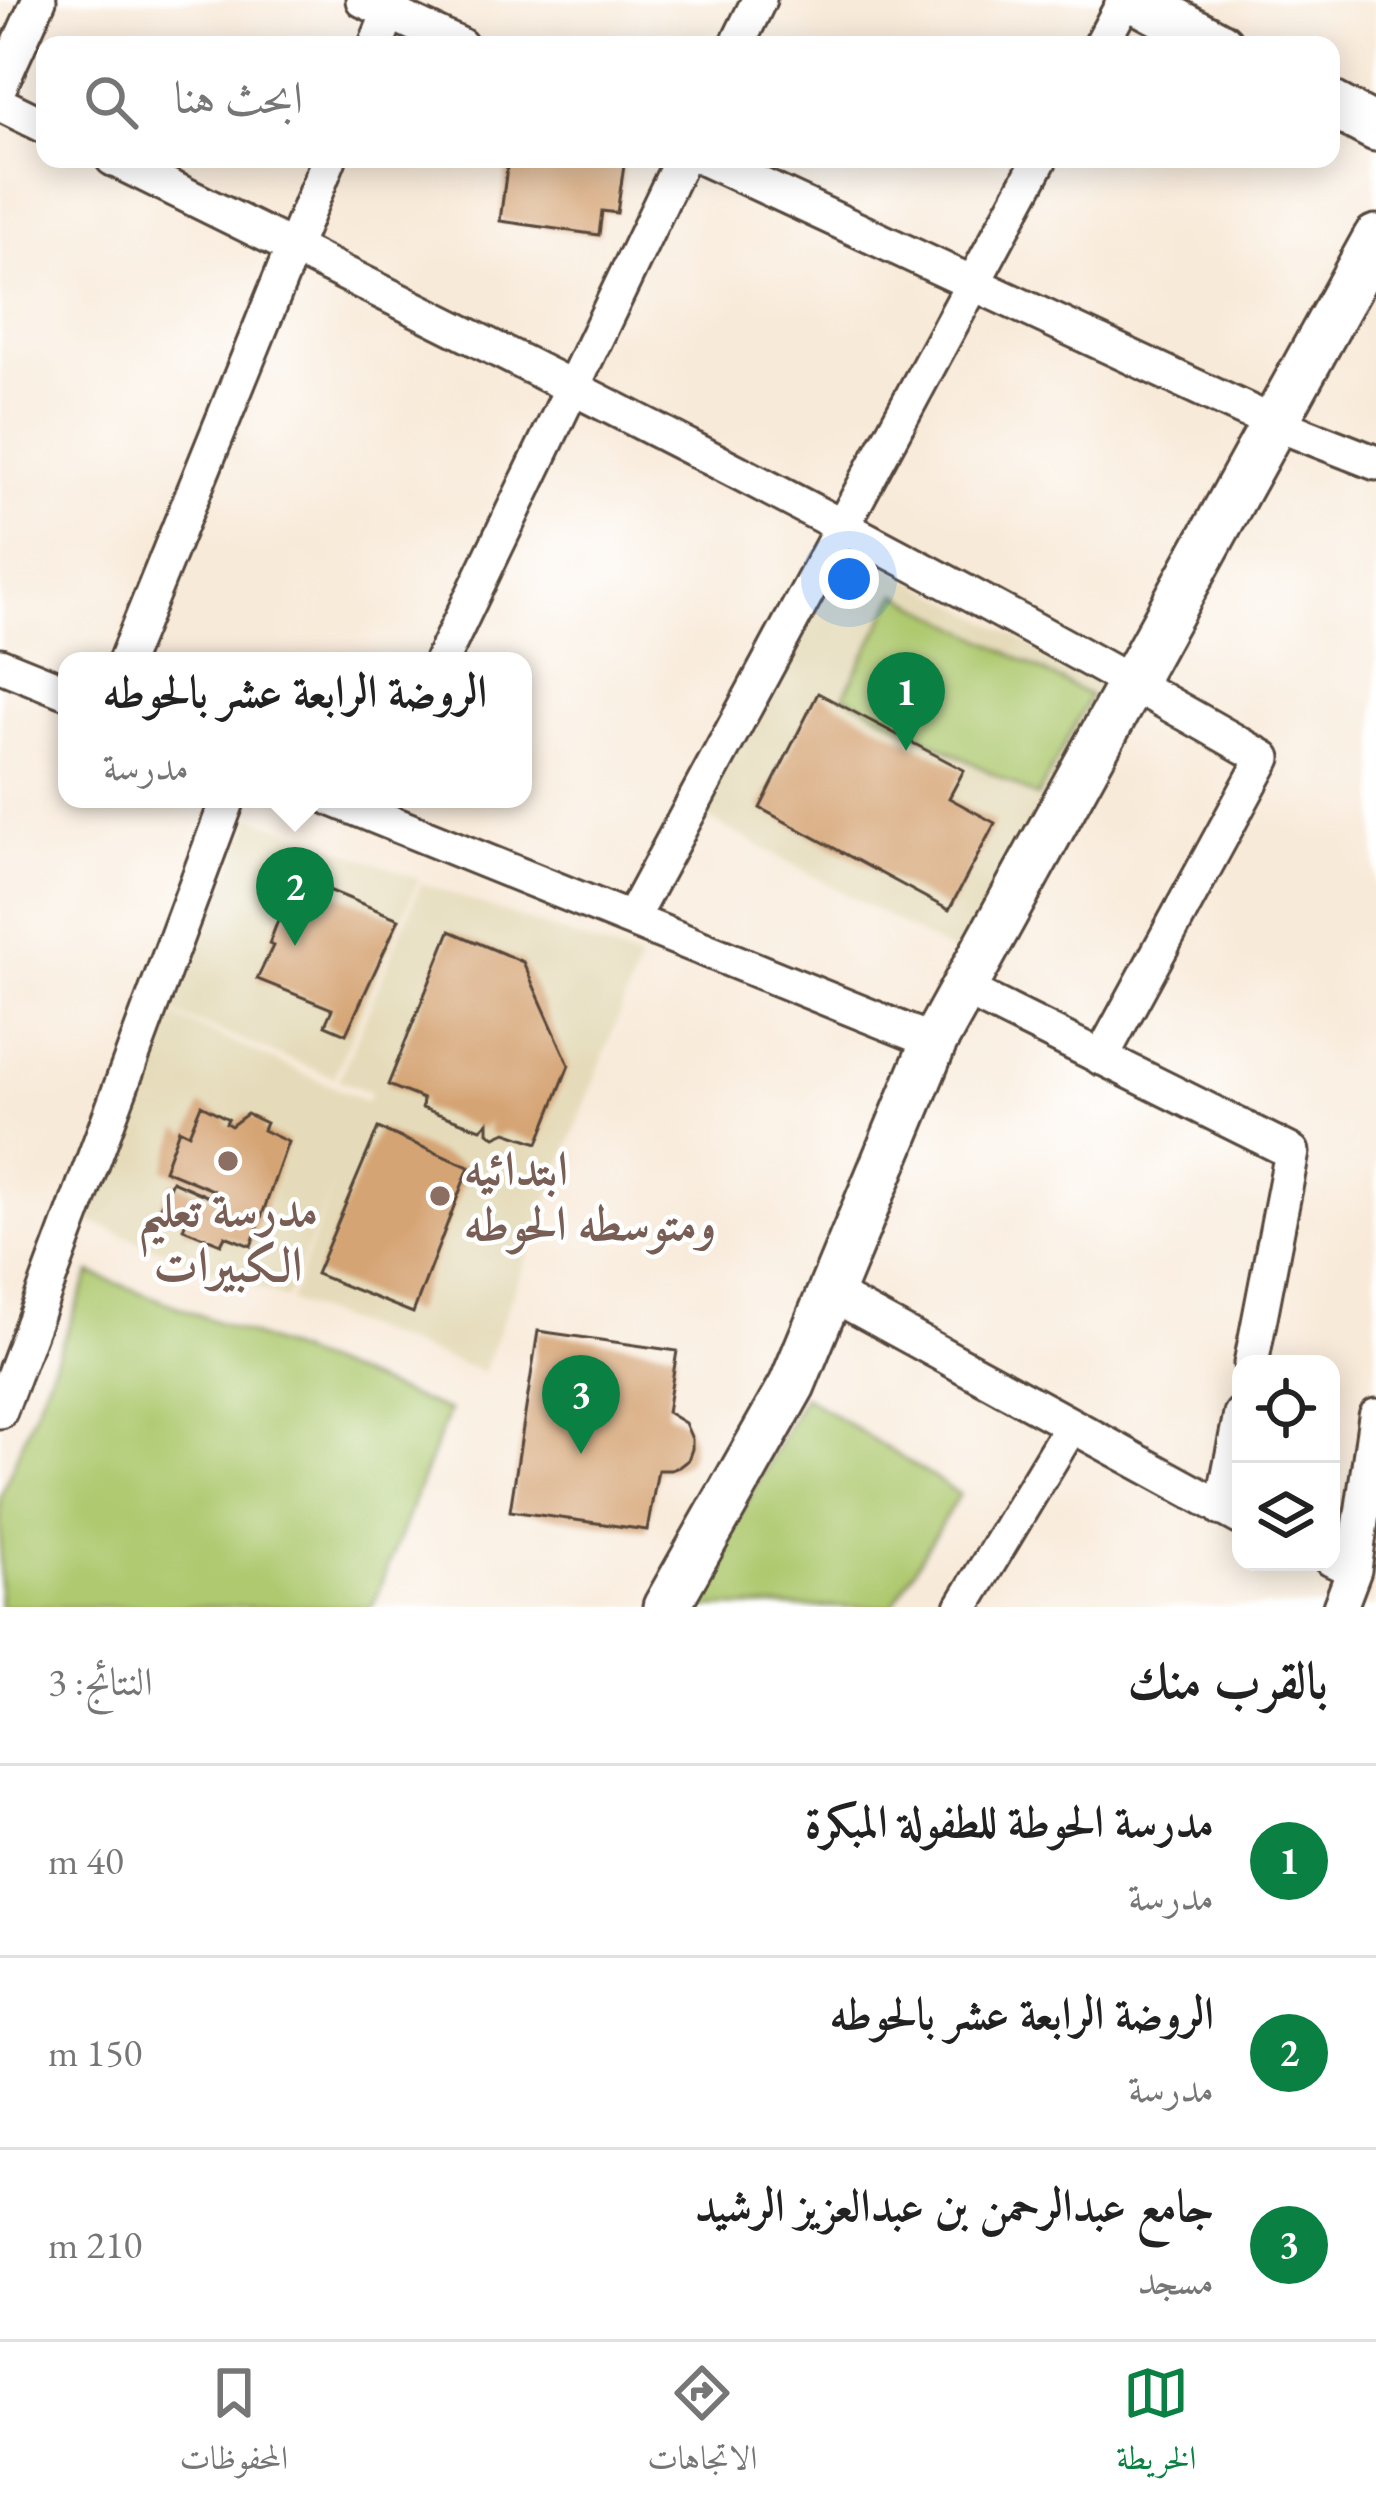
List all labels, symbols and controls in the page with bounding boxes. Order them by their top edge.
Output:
search box [36,36,1340,168]
text: ابحث هنا [174,68,303,126]
icon: search [78,69,144,135]
your location [819,549,879,609]
popup [58,652,532,808]
pin: 1 [867,652,945,751]
text: الروضة الرابعة عشر بالحوطه [103,662,487,720]
text: مدرسة [103,741,189,792]
pin: 2 [256,847,334,946]
place label: ابتدائيه ومتوسطه الحوطه [464,1137,716,1255]
marker: مدرسة تعليم الكبيرات [215,1148,241,1174]
place label: مدرسة تعليم الكبيرات [138,1178,318,1295]
marker: ابتدائيه ومتوسطه الحوطه [427,1183,453,1209]
pin: 3 [542,1355,620,1454]
map controls [1232,1355,1340,1571]
button: locate [1232,1355,1340,1463]
button: layers [1232,1463,1340,1571]
text: بالقرب منك [1127,1647,1328,1713]
text: النتائج: 3 [48,1656,153,1707]
text: مدرسة الحوطة للطفولة المبكرة [805,1792,1214,1850]
text: 40 m [48,1835,124,1886]
text: 1 [1279,1835,1299,1886]
text: مدرسة [1128,1871,1214,1922]
text: الروضة الرابعة عشر بالحوطه [830,1984,1214,2042]
text: 150 m [48,2027,142,2078]
text: 2 [1279,2027,1299,2078]
text: مدرسة [1128,2063,1214,2114]
text: جامع عبدالرحمن بن عبدالعزيز الرشيد [694,2176,1214,2234]
text: 210 m [48,2219,142,2270]
text: 3 [1279,2219,1299,2270]
text: مسجد [1137,2255,1214,2306]
tab: المحفوظات [179,2360,288,2490]
tab: الاتجاهات [647,2360,757,2490]
tab: الخريطة [1116,2360,1197,2490]

